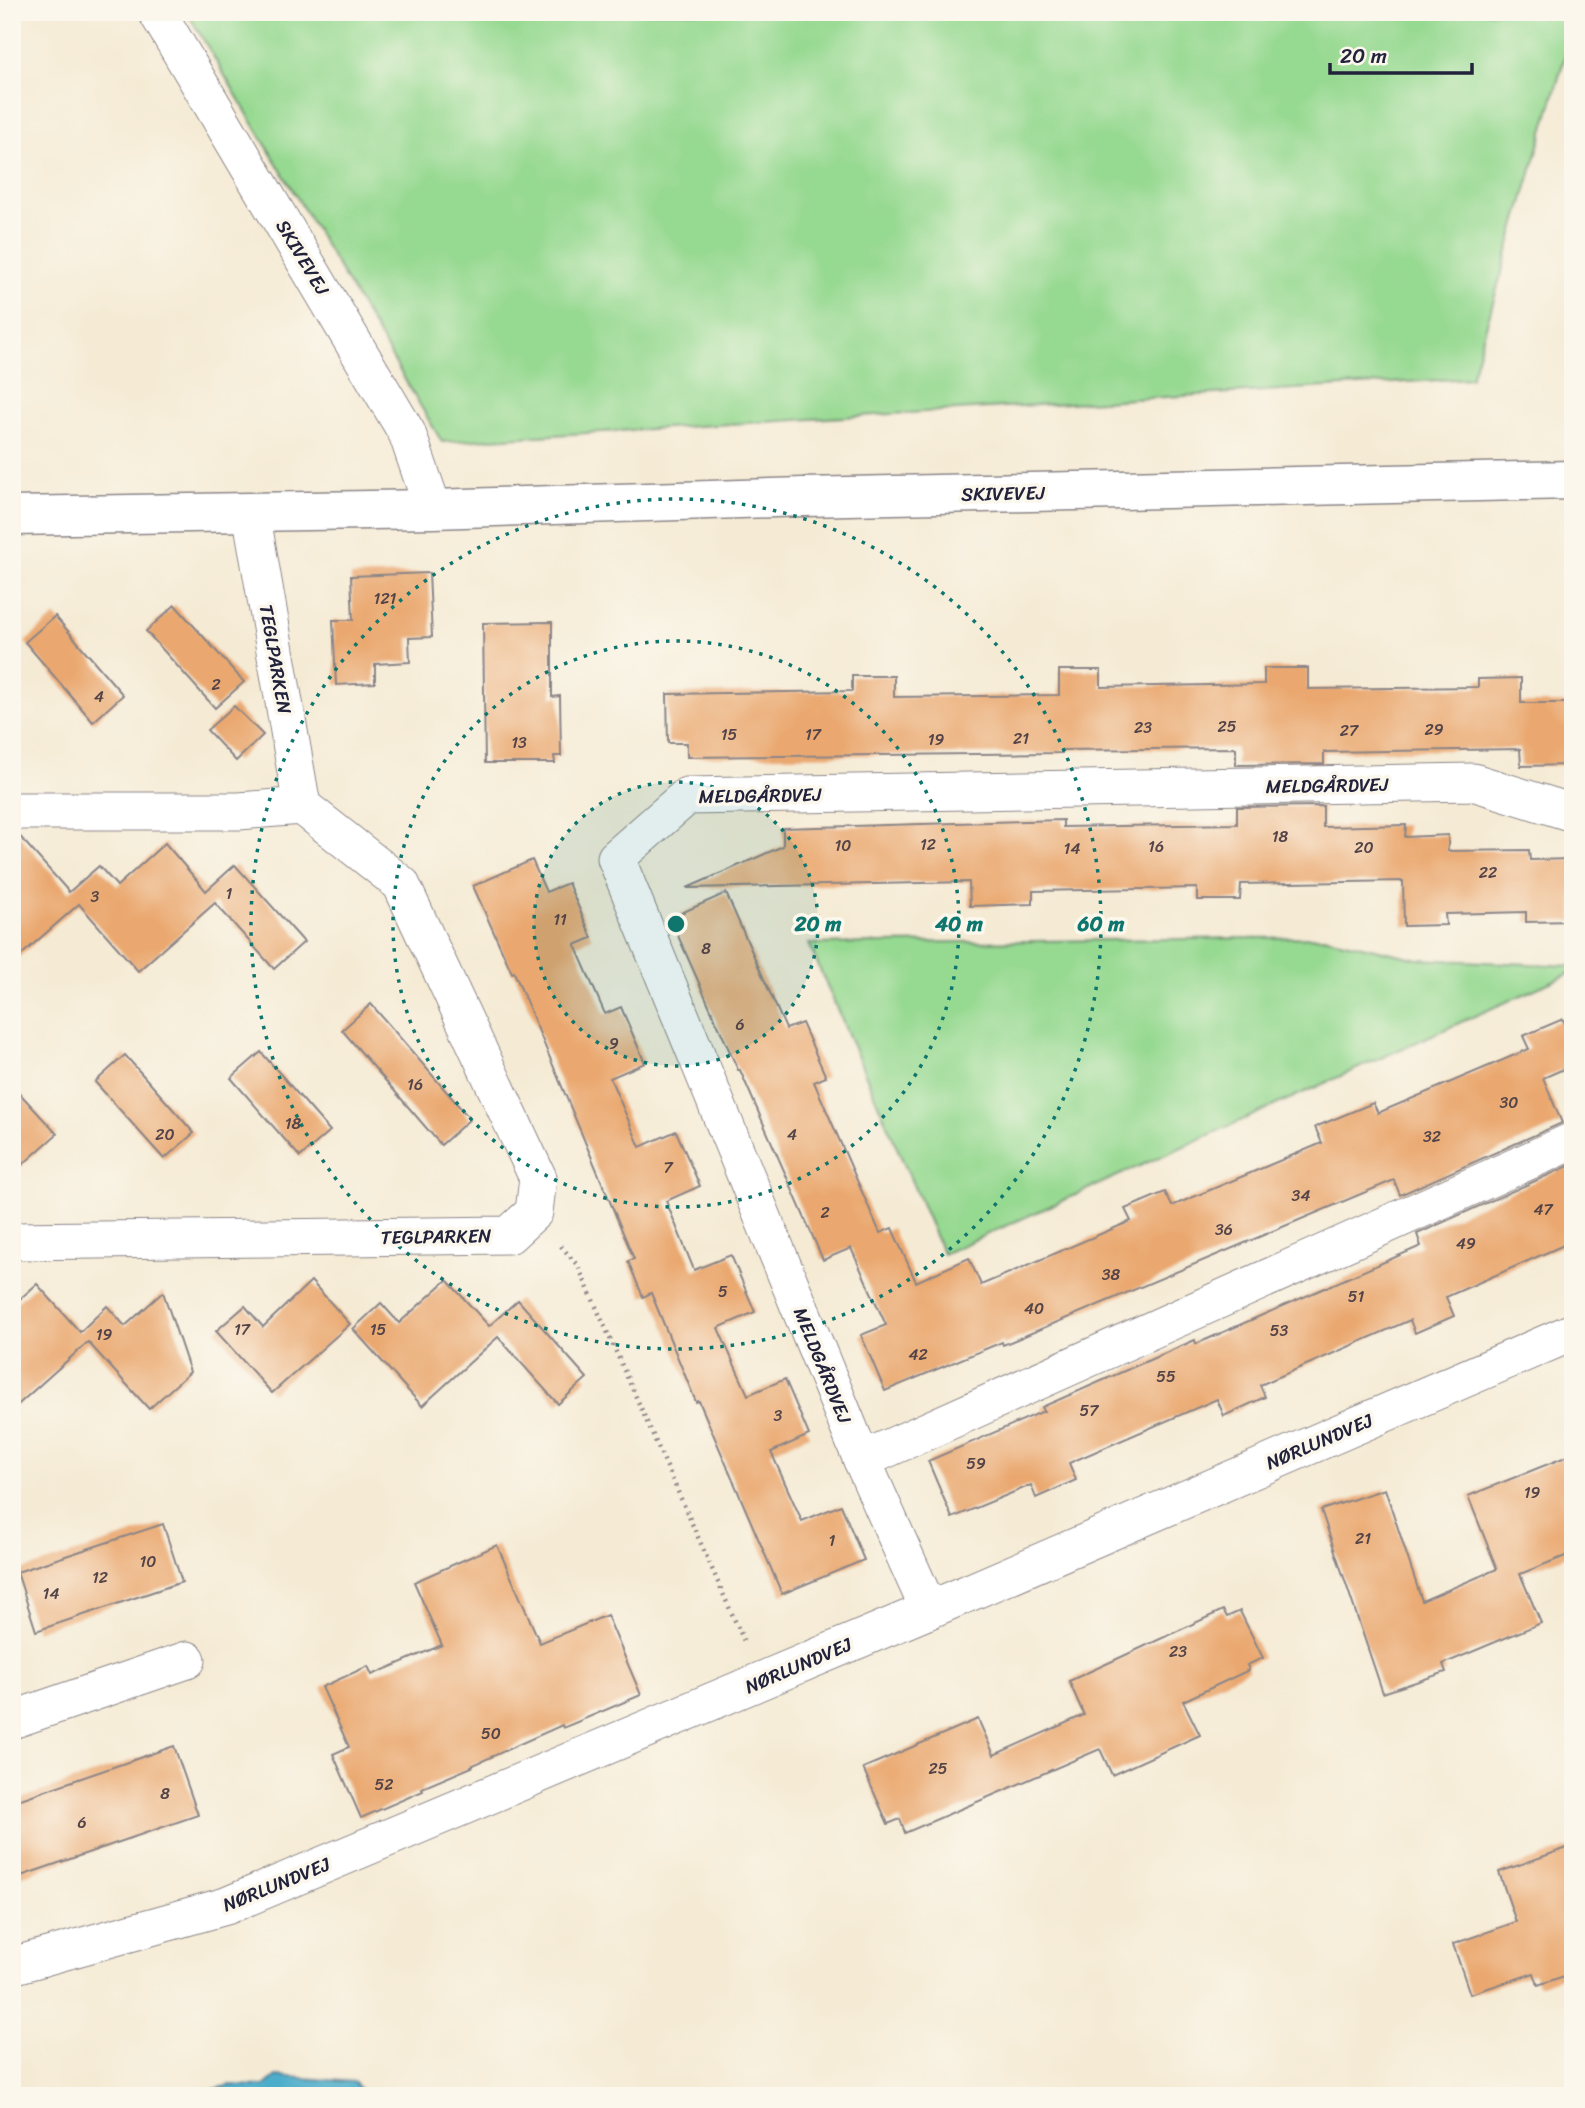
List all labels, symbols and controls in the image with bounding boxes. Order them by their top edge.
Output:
scale bar [1330,32,1471,76]
text: 20 m [1340,37,1387,75]
street label: SKIVEVEJ [267,213,339,303]
street label: SKIVEVEJ [961,476,1046,511]
house number: 121 [374,584,397,613]
street label: TEGLPARKEN [250,602,301,716]
house number: 2 [211,670,221,699]
house number: 4 [94,682,104,711]
house number: 25 [1217,712,1237,741]
house number: 23 [1134,713,1152,742]
house number: 29 [1424,715,1444,744]
house number: 27 [1340,716,1359,745]
house number: 15 [721,720,738,749]
house number: 17 [805,720,822,749]
house number: 21 [1013,724,1029,753]
house number: 19 [928,725,945,754]
house number: 13 [511,728,527,757]
street label: MELDGÅRDVEJ [1265,768,1390,803]
street label: MELDGÅRDVEJ [698,778,823,813]
house number: 18 [1272,822,1289,851]
house number: 12 [920,830,936,859]
house number: 10 [835,831,851,860]
house number: 16 [1148,832,1164,861]
house number: 20 [1354,833,1374,862]
house number: 14 [1064,834,1080,863]
house number: 22 [1479,858,1497,887]
house number: 1 [226,879,233,908]
house number: 3 [91,882,100,911]
house number: 11 [553,905,567,934]
text: 20 m [794,905,842,943]
text: 40 m [934,905,984,943]
text: 60 m [1077,905,1125,943]
centre of rings [664,912,688,936]
house number: 8 [701,934,711,963]
house number: 6 [735,1010,745,1039]
house number: 9 [609,1029,619,1058]
house number: 16 [407,1070,423,1099]
house number: 30 [1500,1088,1518,1117]
house number: 18 [285,1109,302,1138]
house number: 20 [155,1120,175,1149]
house number: 4 [787,1120,797,1149]
house number: 32 [1423,1122,1441,1151]
house number: 7 [663,1153,673,1182]
house number: 34 [1292,1181,1310,1210]
house number: 47 [1533,1195,1553,1224]
house number: 2 [820,1198,830,1227]
house number: 36 [1215,1215,1233,1244]
street label: TEGLPARKEN [380,1219,492,1254]
house number: 49 [1456,1229,1476,1258]
house number: 38 [1102,1260,1121,1289]
house number: 5 [718,1277,728,1306]
house number: 51 [1348,1282,1364,1311]
house number: 40 [1024,1294,1044,1323]
street label: MELDGÅRDVEJ [784,1302,861,1429]
house number: 17 [234,1315,251,1344]
house number: 15 [370,1315,387,1344]
house number: 53 [1270,1316,1288,1345]
house number: 19 [96,1320,113,1349]
house number: 42 [908,1340,928,1369]
house number: 55 [1156,1362,1176,1391]
house number: 57 [1080,1396,1099,1425]
house number: 3 [774,1401,783,1430]
street label: NØRLUNDVEJ [1260,1404,1379,1479]
house number: 59 [966,1449,986,1478]
house number: 19 [1524,1478,1541,1507]
house number: 21 [1355,1524,1371,1553]
house number: 1 [829,1526,836,1555]
house number: 10 [140,1547,156,1576]
house number: 12 [92,1563,108,1592]
house number: 14 [43,1579,59,1608]
street label: NØRLUNDVEJ [739,1628,858,1703]
house number: 23 [1169,1637,1187,1666]
house number: 50 [481,1719,501,1748]
house number: 25 [928,1754,948,1783]
house number: 52 [374,1770,394,1799]
house number: 8 [160,1779,170,1808]
house number: 6 [77,1808,87,1837]
street label: NØRLUNDVEJ [217,1847,336,1921]

